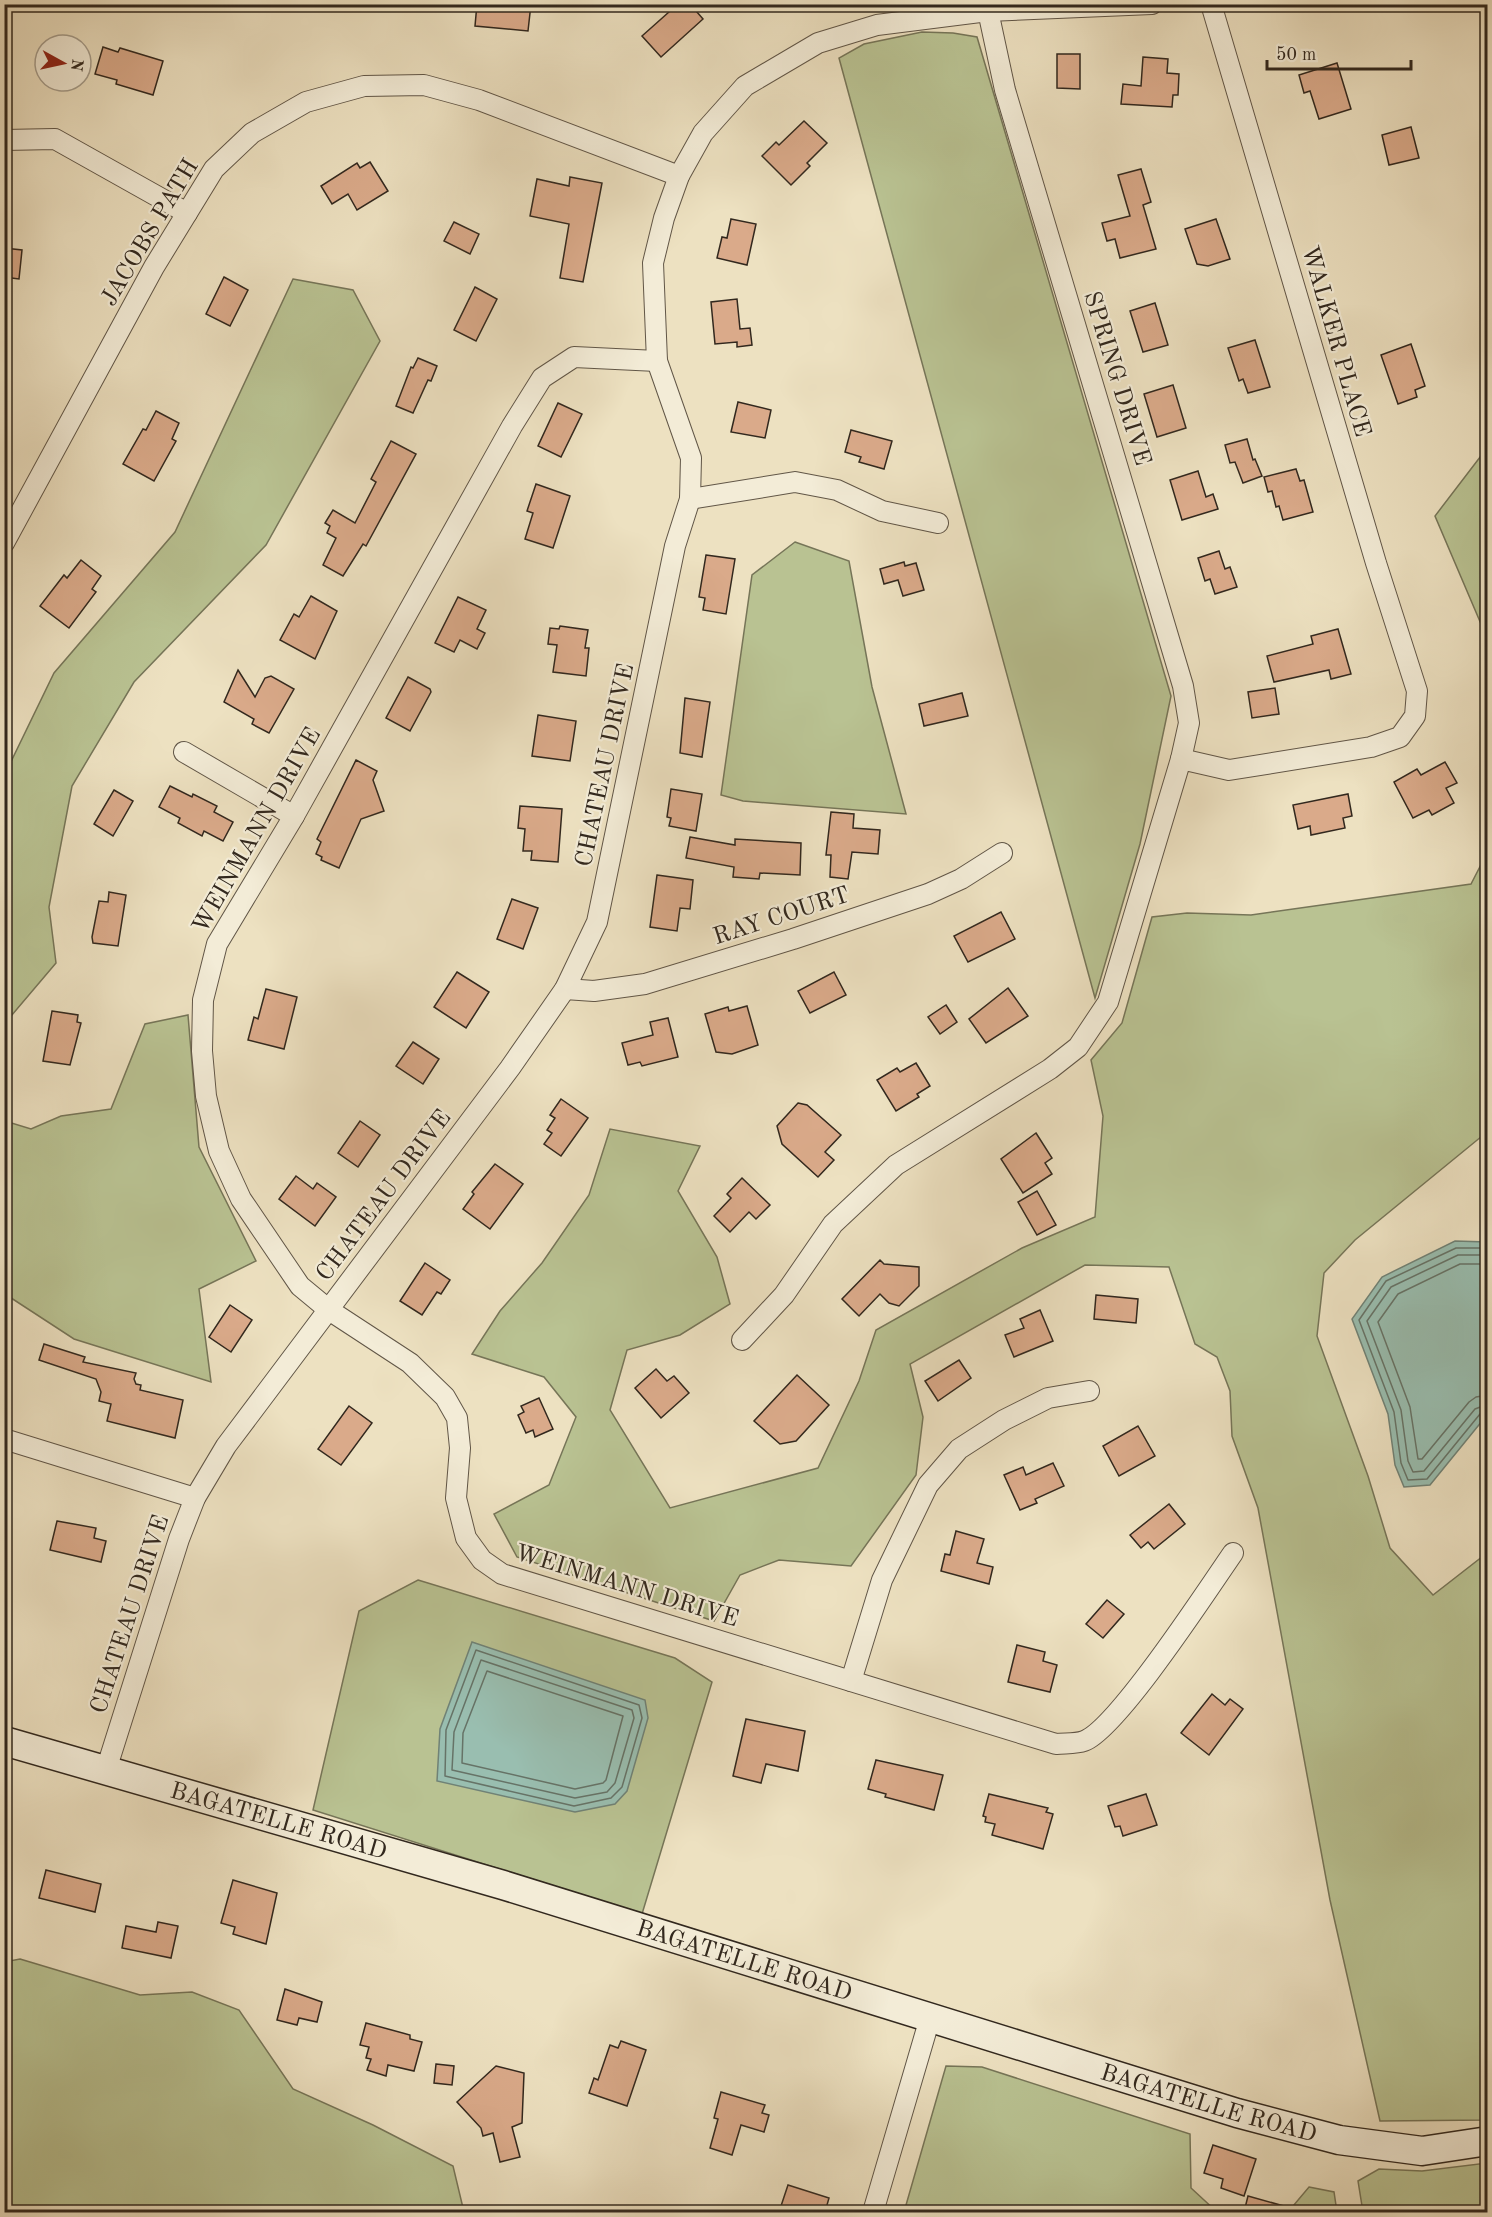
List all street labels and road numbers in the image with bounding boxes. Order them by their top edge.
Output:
street label: JACOBS PATH [98,155,204,311]
street label: WALKER PLACE [1296,243,1374,440]
street label: SPRING DRIVE [1078,289,1154,469]
street label: CHATEAU DRIVE [573,662,639,869]
street label: WEINMANN DRIVE [189,724,326,938]
street label: RAY COURT [710,884,853,950]
street label: CHATEAU DRIVE [313,1106,457,1286]
street label: CHATEAU DRIVE [87,1512,174,1717]
street label: WEINMANN DRIVE [512,1541,741,1632]
street label: BAGATELLE ROAD [167,1780,389,1865]
street label: BAGATELLE ROAD [633,1917,854,2007]
street label: BAGATELLE ROAD [1097,2061,1319,2148]

